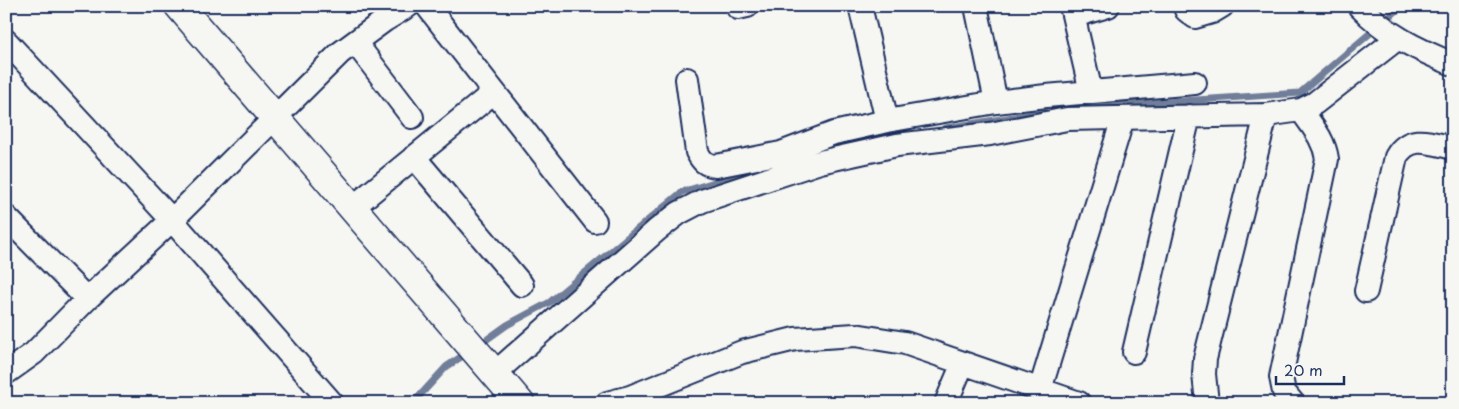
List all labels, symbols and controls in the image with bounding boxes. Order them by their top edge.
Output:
scale bar [1276,354,1344,386]
text: 20 m [1284,358,1323,381]

